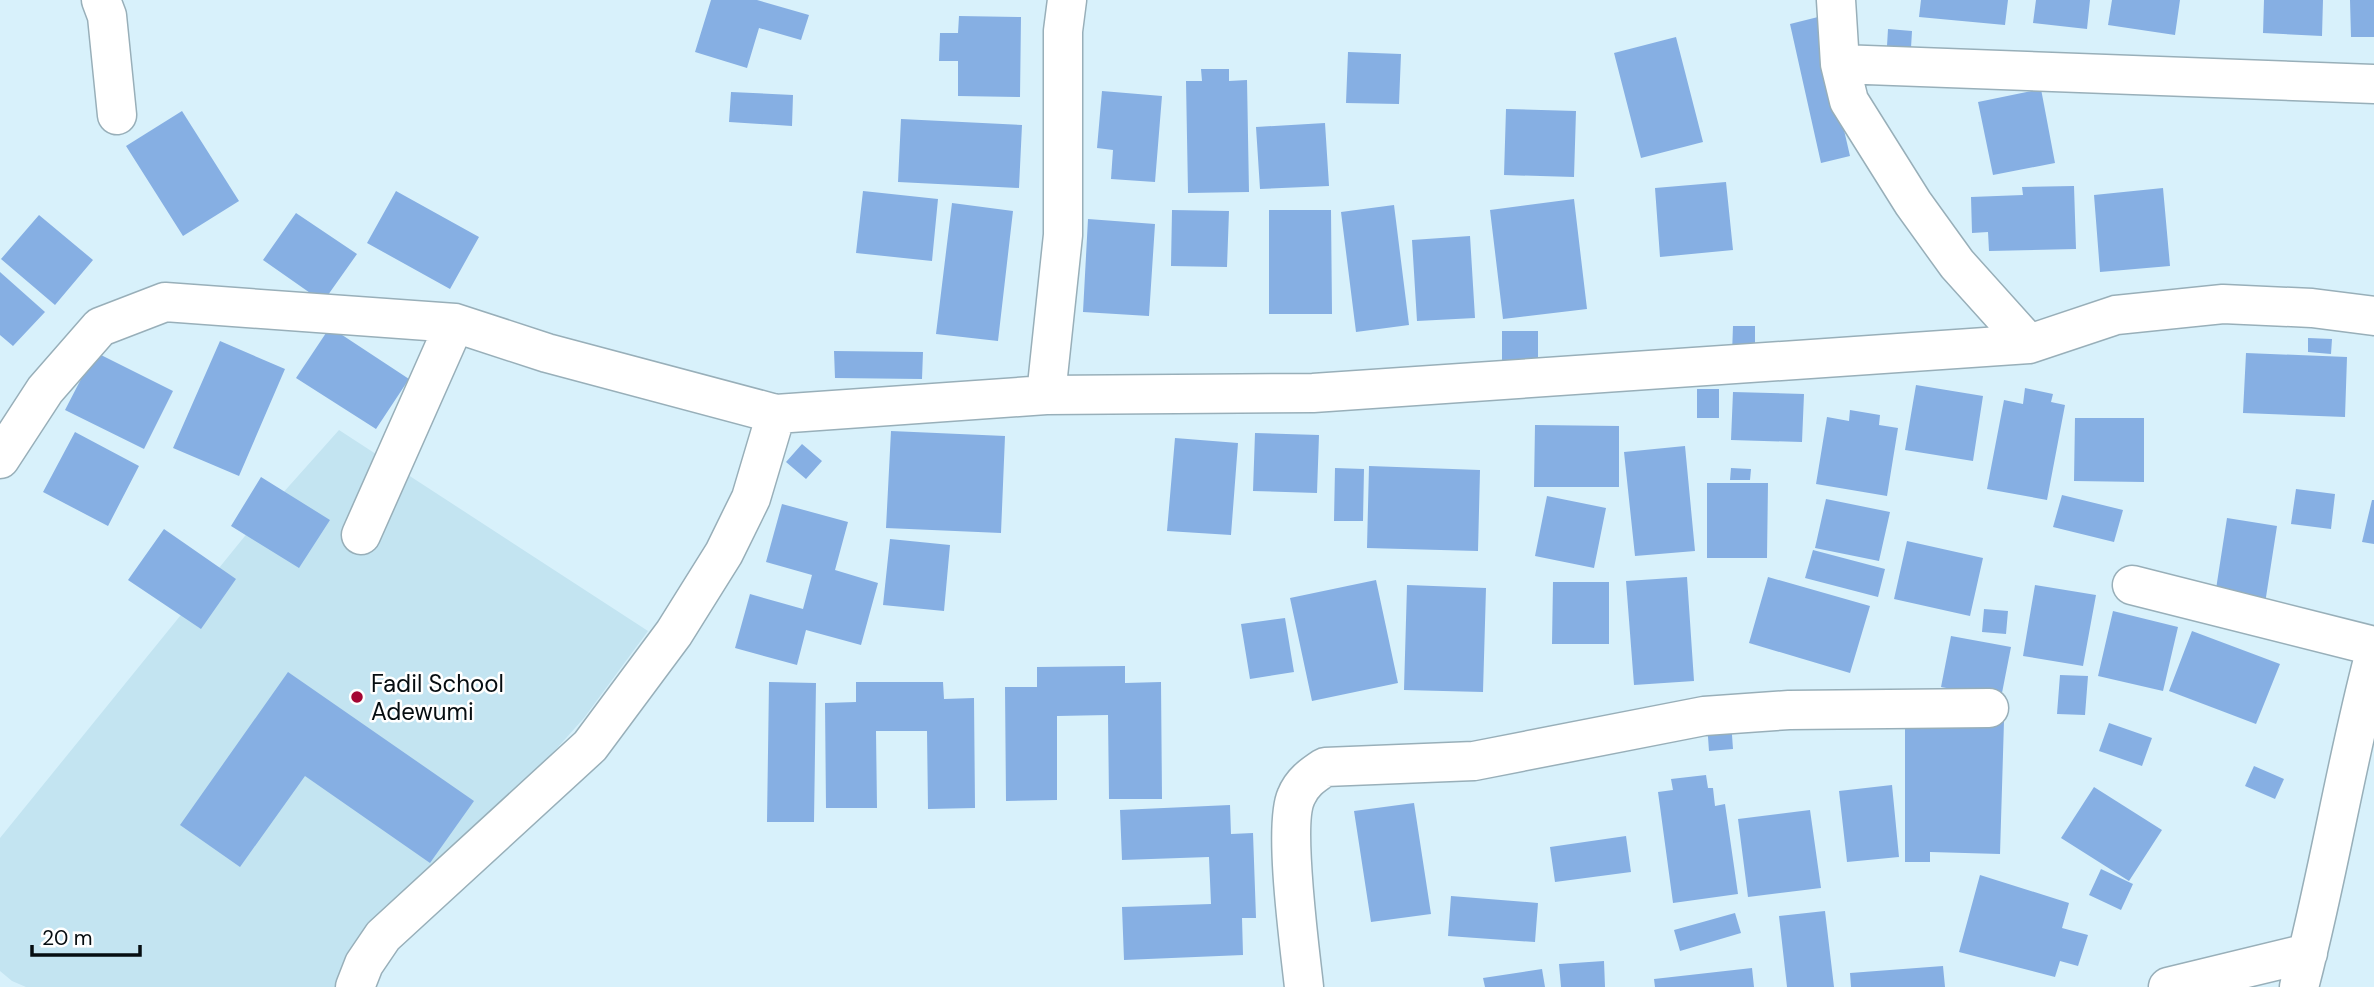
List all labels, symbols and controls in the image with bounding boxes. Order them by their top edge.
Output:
place label: Fadil School Adewumi [371,668,504,727]
marker: Fadil School Adewumi [349,689,365,705]
scale bar [32,914,140,958]
text: 20 m [42,924,93,952]

